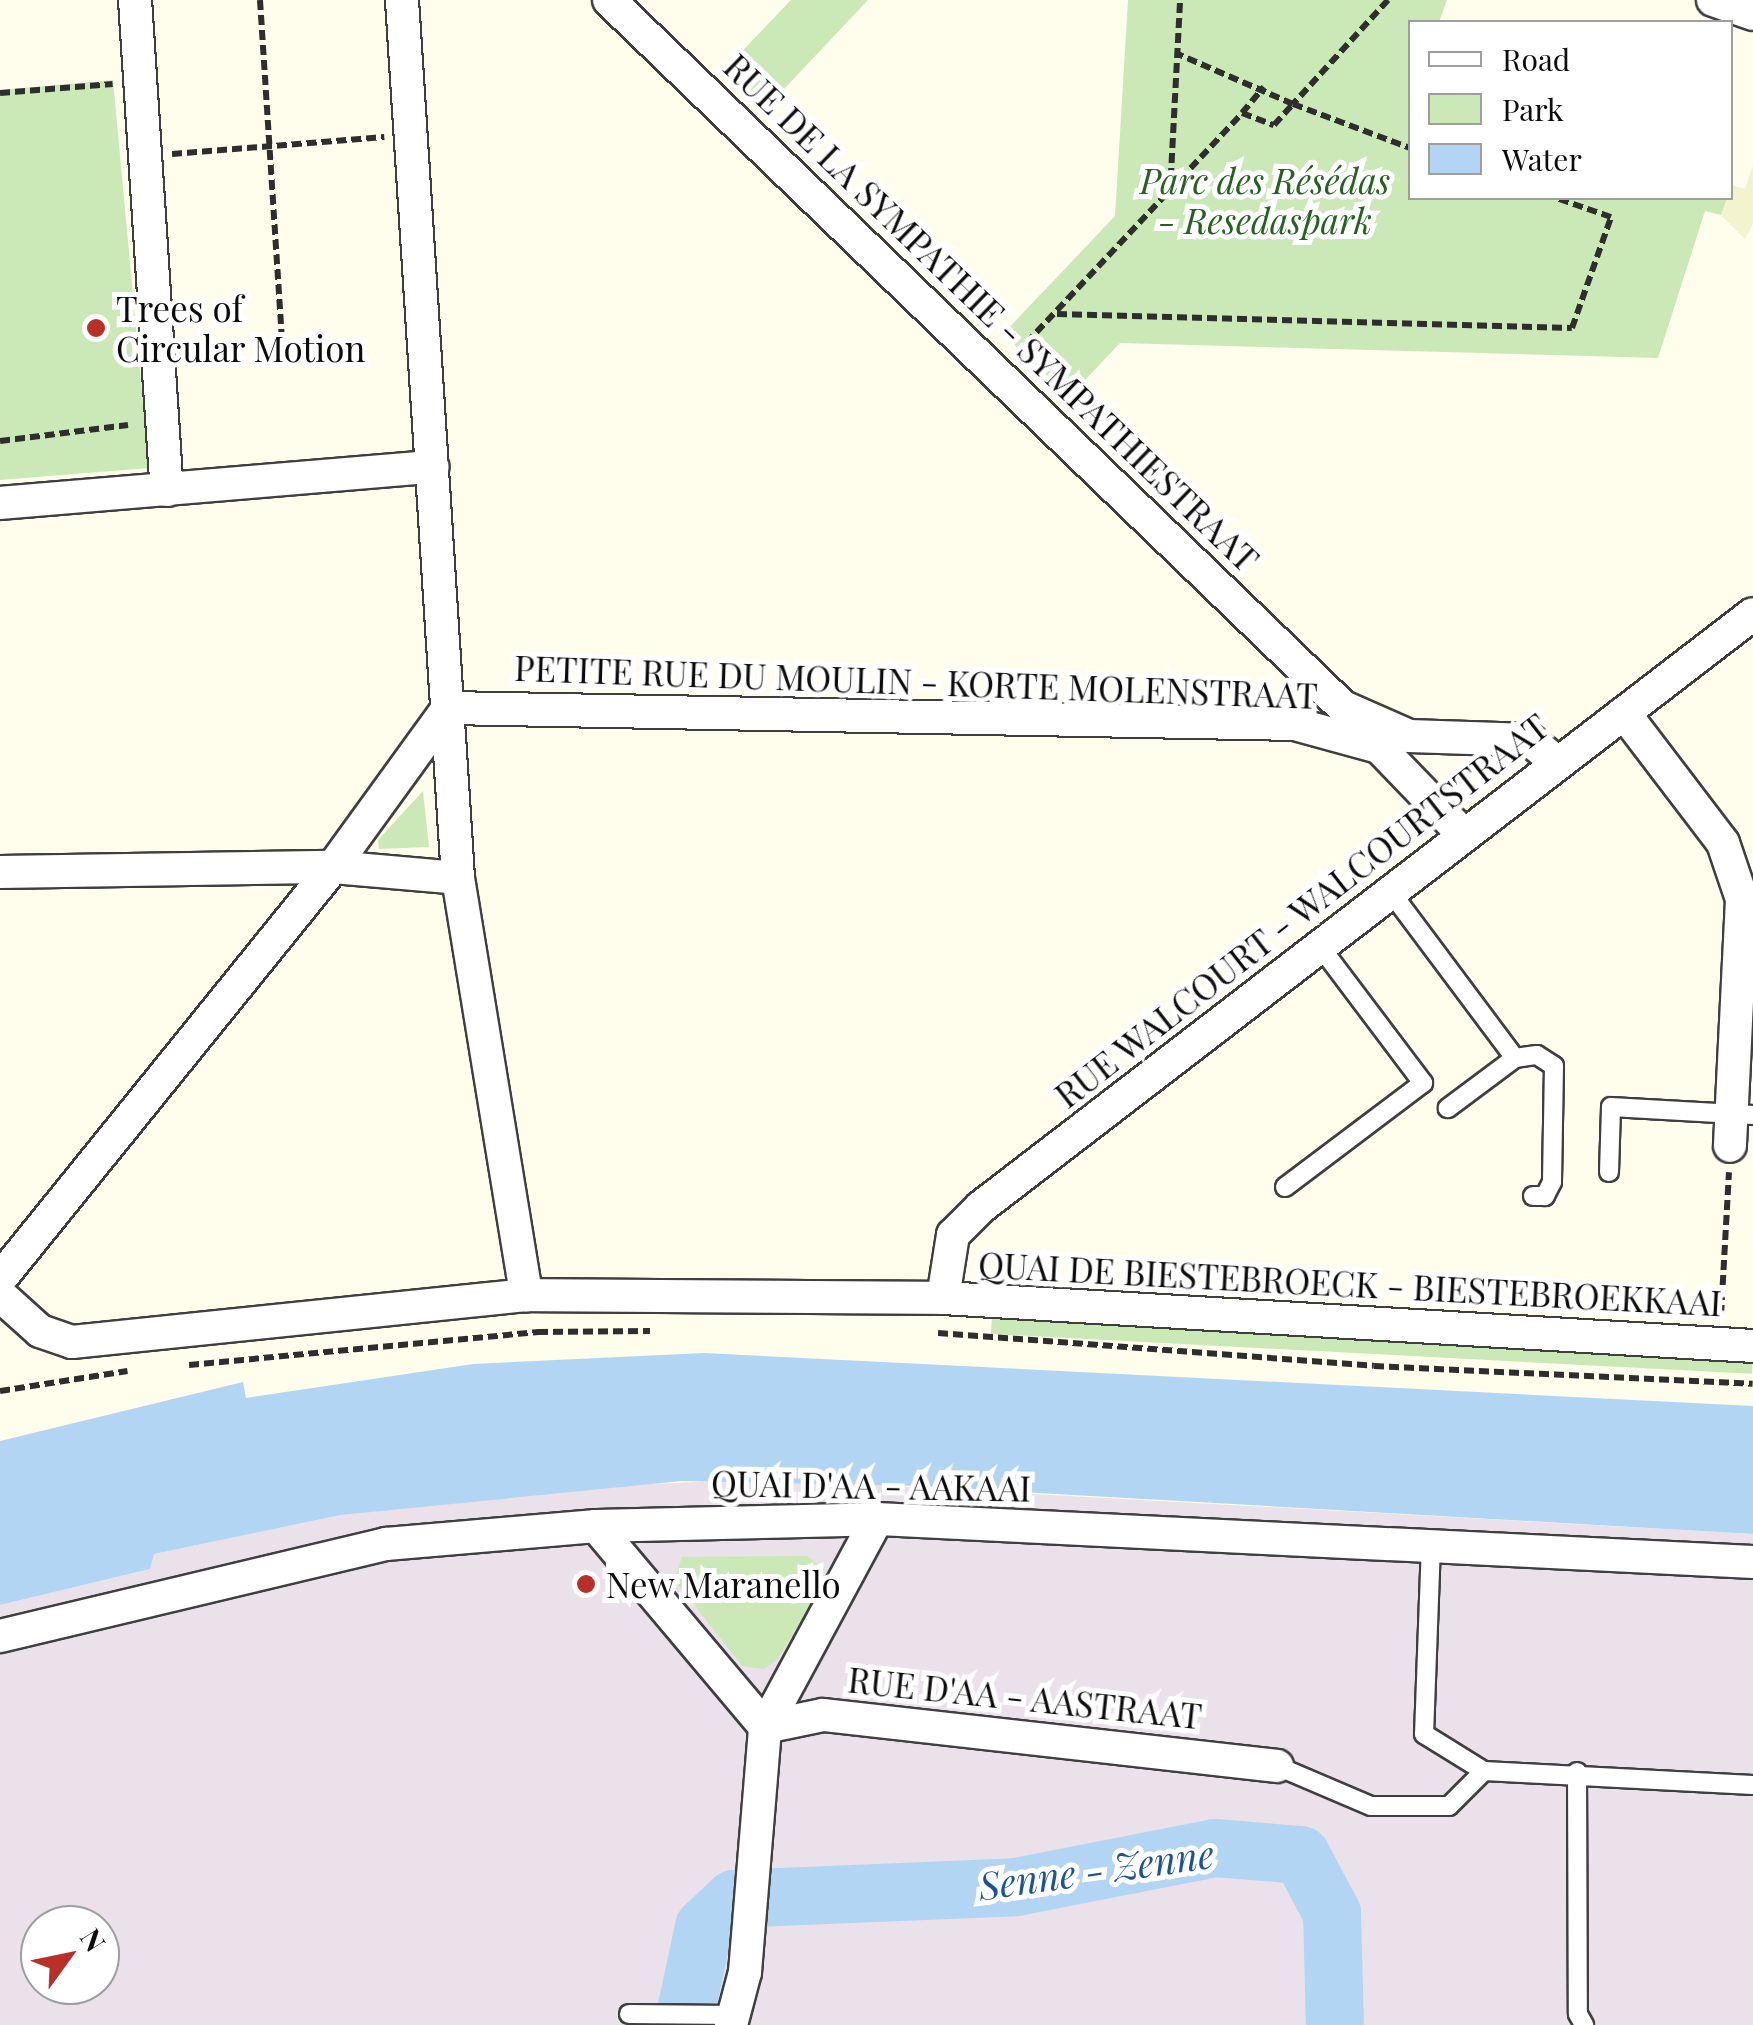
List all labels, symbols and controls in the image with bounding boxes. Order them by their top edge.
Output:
legend [1408,20,1733,200]
text: Road [1502,39,1570,79]
street label: RUE DE LA SYMPATHIE - SYMPATHIESTRAAT [716,45,1268,579]
text: Park [1502,89,1564,129]
text: Water [1502,139,1582,179]
park label: Parc des Résédas - Resedaspark [1140,159,1390,241]
place label: Trees of Circular Motion [116,287,366,369]
marker: Trees of Circular Motion [85,317,107,339]
street label: PETITE RUE DU MOULIN - KORTE MOLENSTRAAT [514,646,1318,716]
street label: RUE WALCOURT - WALCOURTSTRAAT [1045,703,1557,1117]
street label: QUAI DE BIESTEBROECK - BIESTEBROEKKAAI [977,1243,1723,1323]
street label: QUAI D'AA - AAKAAI [710,1461,1032,1509]
place label: New Maranello [606,1563,842,1605]
marker: New Maranello [575,1573,597,1595]
street label: RUE D'AA - AASTRAAT [845,1657,1205,1737]
water label: Senne - Zenne [975,1830,1217,1908]
north arrow [20,1905,120,2005]
text: N [73,1921,115,1958]

